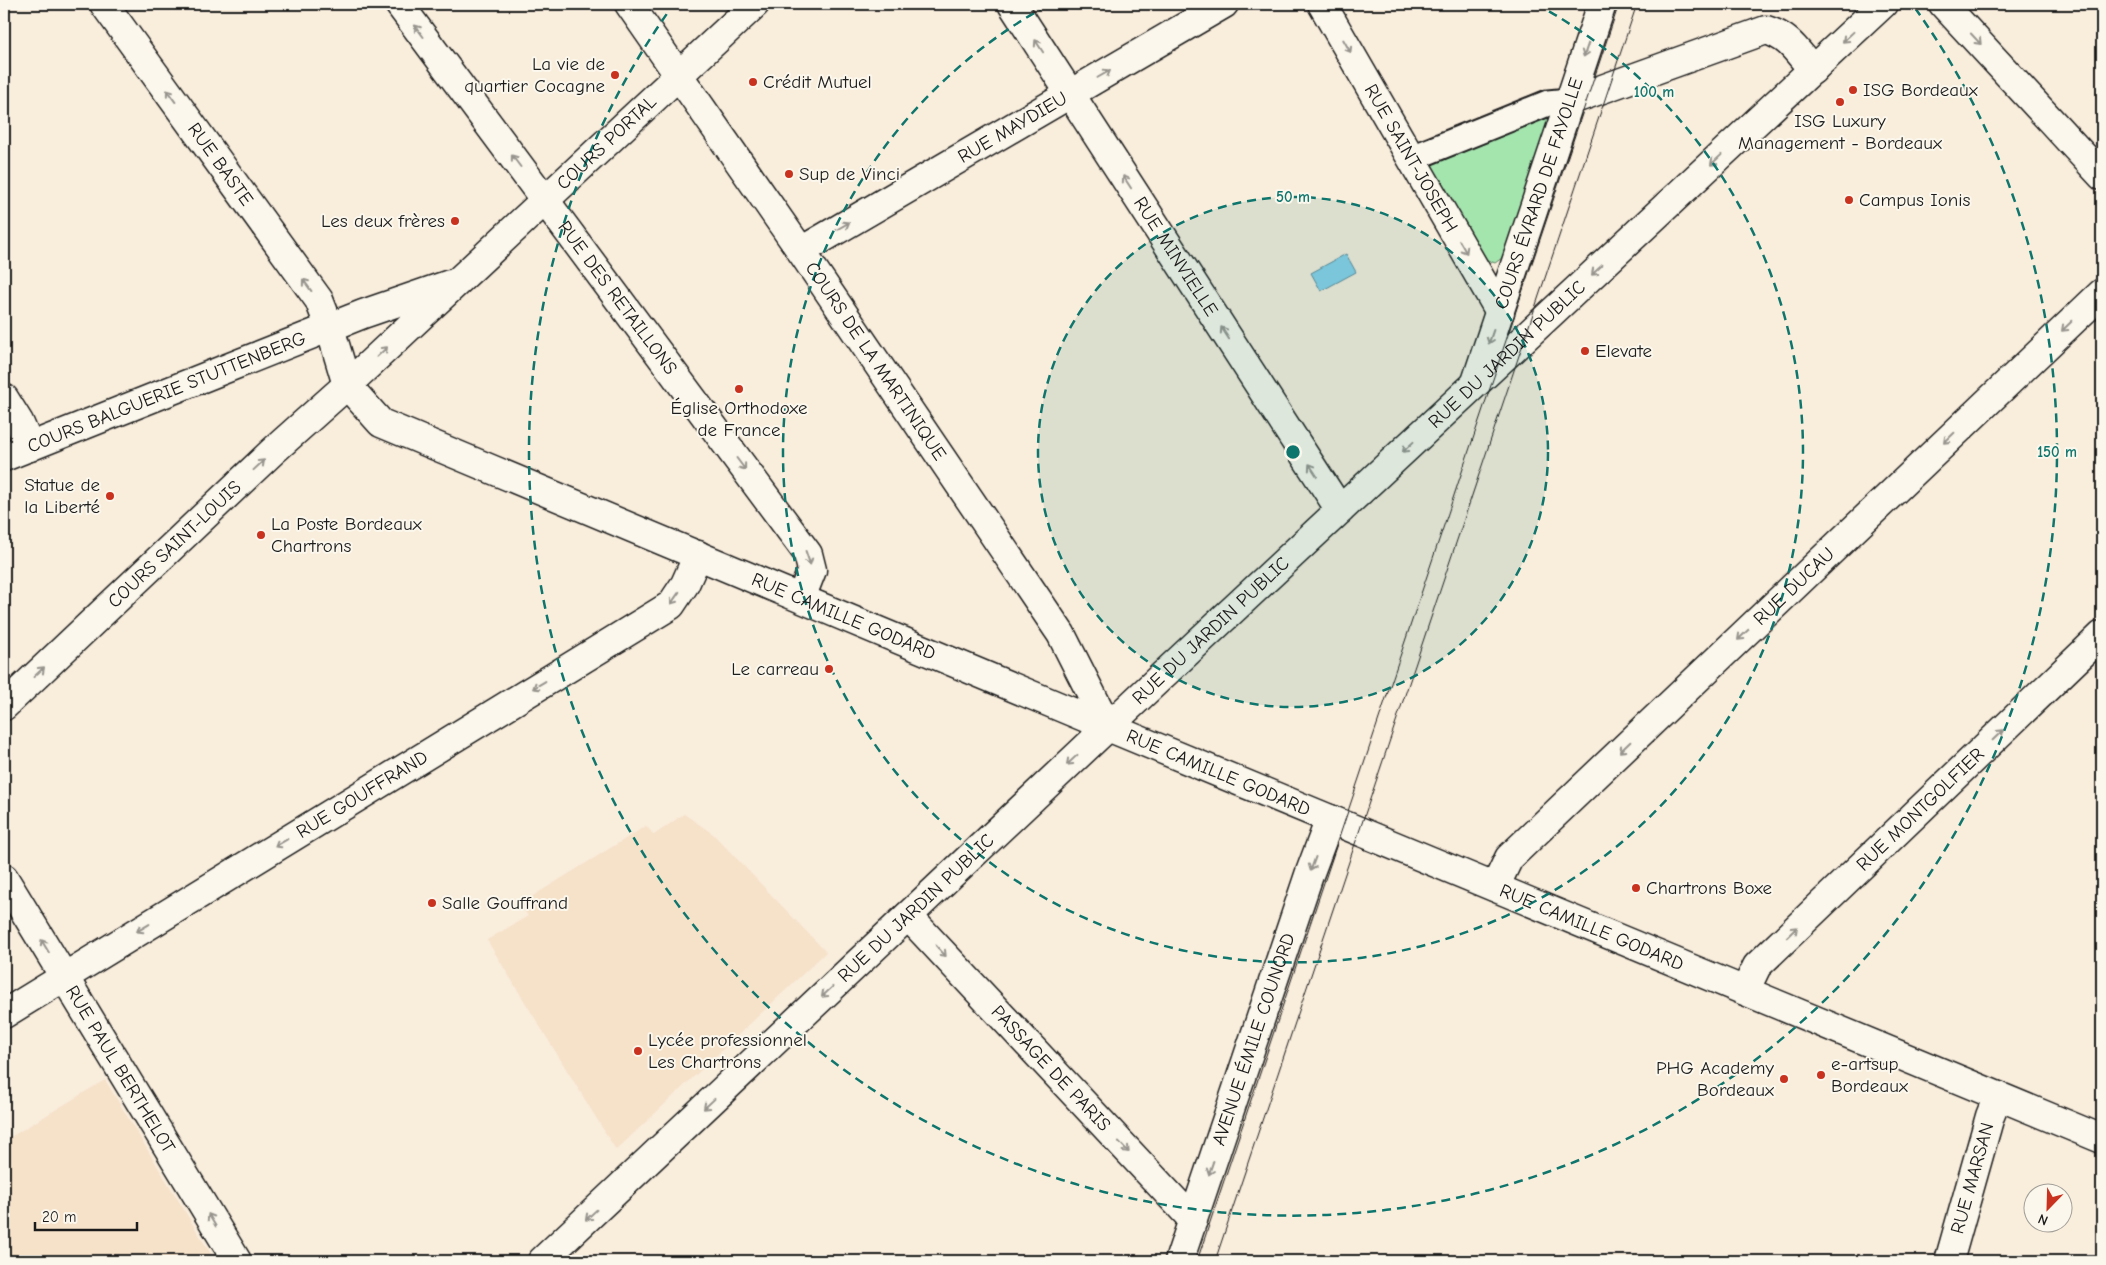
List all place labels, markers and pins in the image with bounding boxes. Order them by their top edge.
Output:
place label: La vie de quartier Cocagne [464,53,605,97]
marker: La vie de quartier Cocagne [609,69,621,81]
place label: Crédit Mutuel [763,71,872,93]
marker: Crédit Mutuel [747,76,759,88]
place label: ISG Bordeaux [1863,79,1979,101]
marker: ISG Bordeaux [1847,84,1859,96]
marker: ISG Luxury Management - Bordeaux [1834,96,1846,108]
place label: ISG Luxury Management - Bordeaux [1738,110,1943,154]
place label: Sup de Vinci [799,163,900,185]
marker: Sup de Vinci [783,168,795,180]
place label: Campus Ionis [1859,189,1971,211]
marker: Campus Ionis [1843,194,1855,206]
place label: Les deux frères [321,210,445,232]
marker: Les deux frères [449,215,461,227]
place label: Elevate [1595,340,1652,362]
marker: Elevate [1579,345,1591,357]
marker: Église Orthodoxe de France [733,383,745,395]
place label: Église Orthodoxe de France [671,397,807,441]
centre of rings [1284,443,1302,461]
place label: Statue de la Liberté [24,474,100,518]
marker: Statue de la Liberté [104,490,116,502]
place label: La Poste Bordeaux Chartrons [271,513,423,557]
marker: La Poste Bordeaux Chartrons [255,529,267,541]
place label: Le carreau [731,658,819,680]
marker: Le carreau [823,663,835,675]
place label: Chartrons Boxe [1646,877,1772,899]
marker: Chartrons Boxe [1630,882,1642,894]
place label: Salle Gouffrand [442,892,568,914]
marker: Salle Gouffrand [426,897,438,909]
place label: Lycée professionnel Les Chartrons [648,1029,807,1073]
marker: Lycée professionnel Les Chartrons [632,1045,644,1057]
place label: e-artsup Bordeaux [1831,1053,1909,1097]
place label: PHG Academy Bordeaux [1656,1057,1775,1101]
marker: e-artsup Bordeaux [1815,1069,1827,1081]
marker: PHG Academy Bordeaux [1778,1073,1790,1085]

